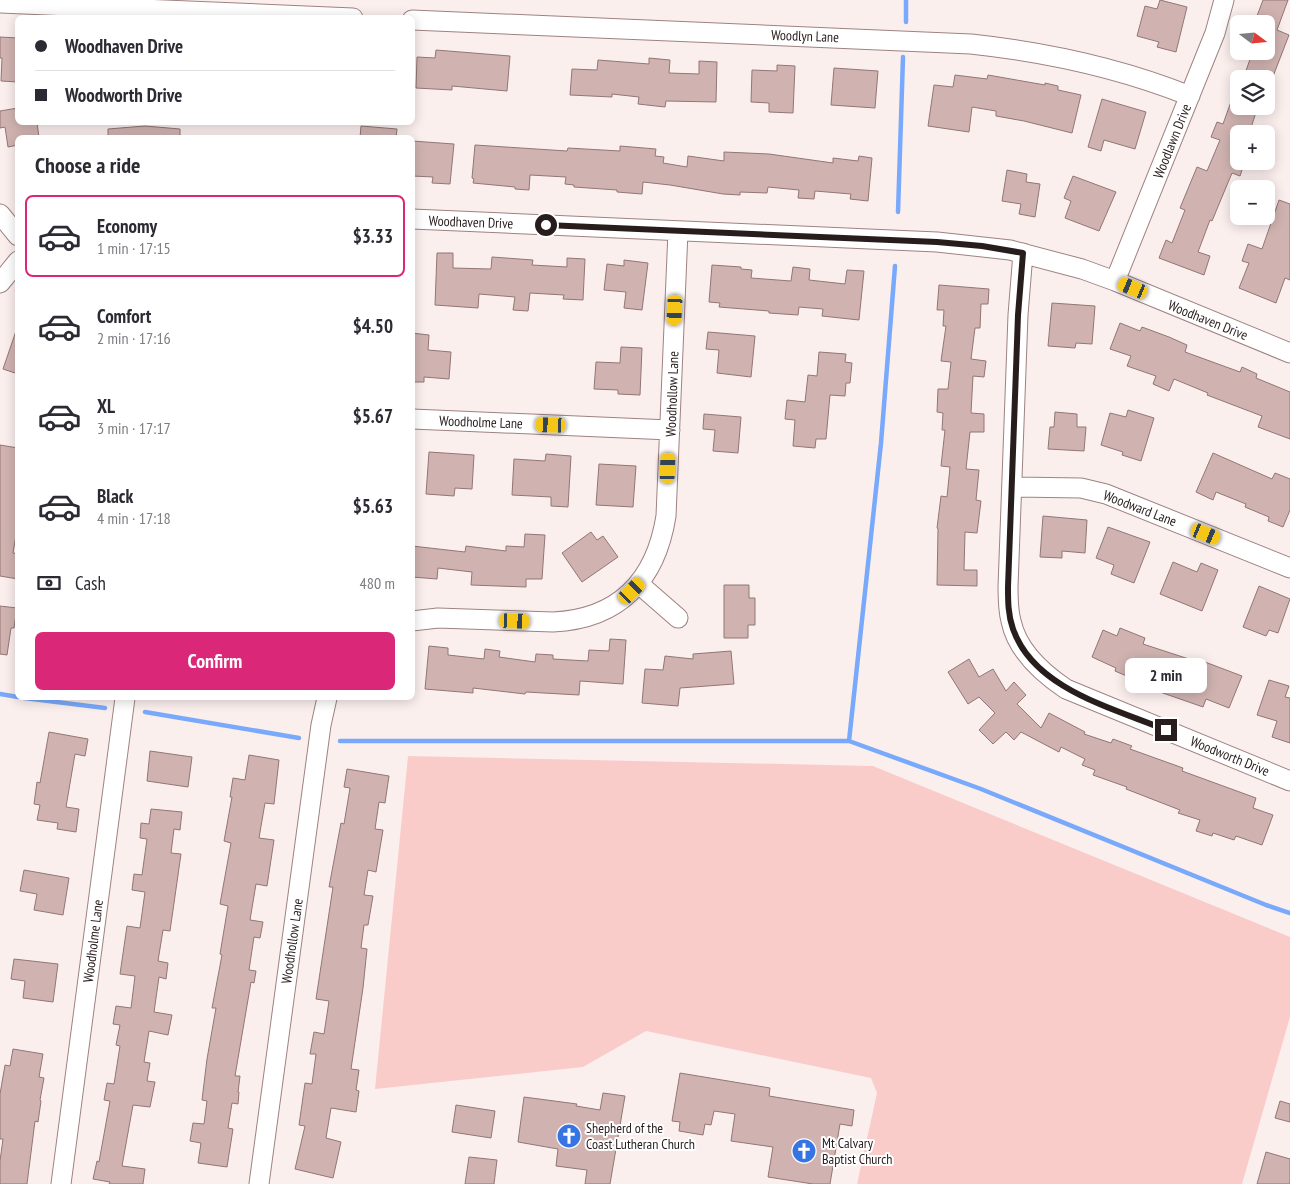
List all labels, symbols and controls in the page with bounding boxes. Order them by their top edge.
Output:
north arrow [1230,15,1275,60]
map controls [1230,15,1275,225]
street label: Woodlyn Lane [771,26,839,46]
text: Woodhaven Drive [65,34,183,58]
button: layers [1230,70,1275,115]
text: Woodworth Drive [65,83,182,107]
street label: Woodlawn Drive [1149,101,1195,181]
button: + [1230,125,1275,170]
text: Choose a ride [35,151,140,179]
button: − [1230,180,1275,225]
street label: Woodhaven Drive [428,212,514,232]
icon: car [37,214,82,259]
text: Economy [97,214,157,238]
route start [535,214,557,236]
text: $3.33 [353,224,393,248]
text: 1 min · 17:15 [97,238,171,258]
car [1116,275,1149,301]
car [666,295,683,325]
street label: Woodhaven Drive [1165,296,1251,344]
icon: car [37,304,82,349]
text: Comfort [97,304,151,328]
text: $4.50 [353,314,393,338]
text: 2 min · 17:16 [97,328,171,348]
street label: Woodhollow Lane [662,351,682,437]
icon: car [37,394,82,439]
text: XL [97,394,115,418]
text: $5.67 [353,404,393,428]
street label: Woodholme Lane [439,412,523,432]
car [535,417,566,433]
text: 3 min · 17:17 [97,418,171,438]
car [659,453,676,483]
icon: car [37,484,82,529]
text: Black [97,484,133,508]
street label: Woodward Lane [1101,486,1179,530]
text: $5.63 [353,494,393,518]
text: 4 min · 17:18 [97,508,171,528]
car [1189,521,1222,547]
icon: cash [35,569,63,597]
text: Cash [75,571,106,595]
text: 480 m [360,573,395,593]
car [616,575,647,607]
car [499,613,530,629]
button: Confirm [35,632,395,690]
callout: 2 min [1125,658,1207,692]
text: 2 min [1150,665,1182,685]
route end [1155,719,1177,741]
street label: Woodworth Drive [1188,732,1272,780]
street label: Woodhollow Lane [277,897,307,985]
street label: Woodholme Lane [79,898,107,984]
place label: Shepherd of the Coast Lutheran Church [586,1119,695,1153]
church icon: Shepherd of the Coast Lutheran Church [556,1123,582,1149]
place label: Mt Calvary Baptist Church [822,1134,892,1168]
church icon: Mt Calvary Baptist Church [791,1138,817,1164]

